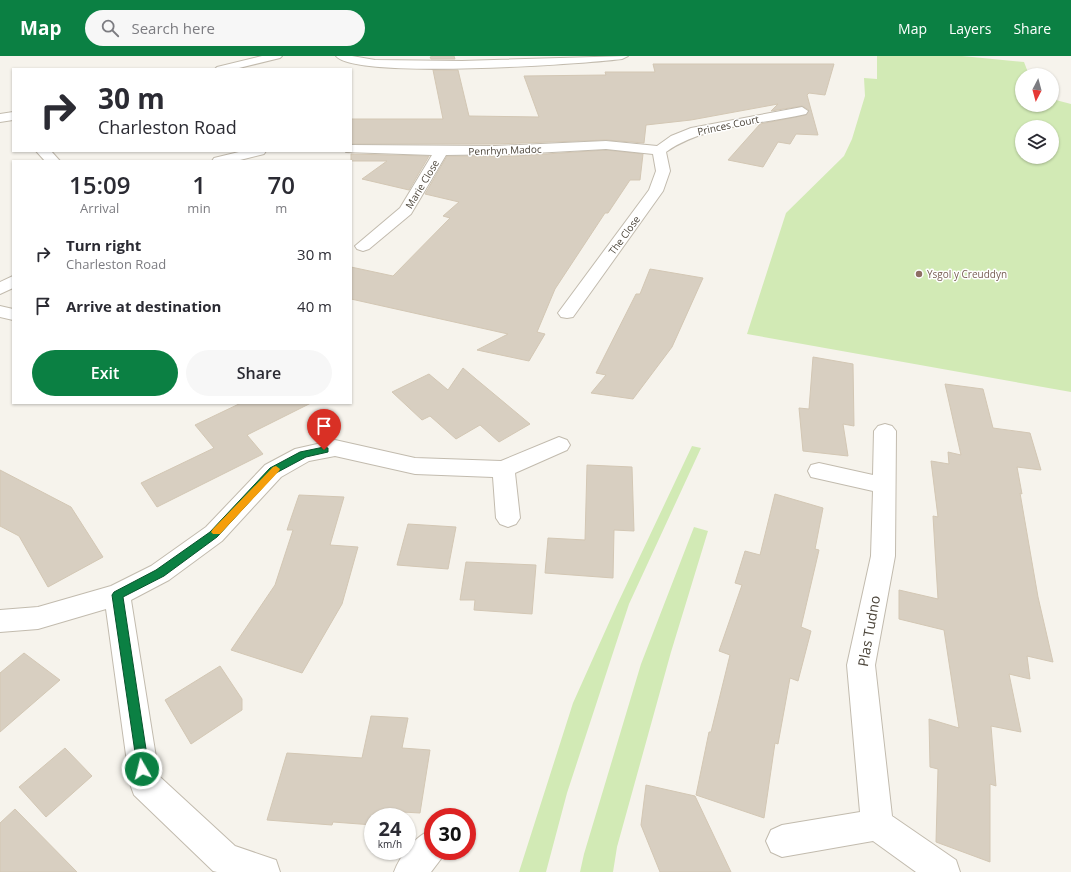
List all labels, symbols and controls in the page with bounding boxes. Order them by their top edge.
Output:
search box [85,10,365,46]
text: Map [20,15,61,41]
icon: search [99,17,121,39]
text: Search here [131,18,215,38]
text: Map [898,19,927,38]
text: Layers [949,19,991,38]
text: Share [1013,19,1051,38]
north arrow [1015,68,1059,112]
map controls [1015,68,1059,164]
text: 30 m [98,79,165,117]
icon: right [32,84,84,136]
street label: Princes Court [696,112,761,138]
text: Charleston Road [98,115,237,139]
button: layers [1015,120,1059,164]
street label: Penrhyn Madoc [468,142,542,158]
street label: Marie Close [402,157,442,211]
text: 15:09 [69,168,130,201]
text: 1 [192,168,206,201]
text: 70 [268,168,295,201]
text: Arrival [80,199,119,217]
text: min [187,199,211,217]
text: m [275,199,287,217]
street label: The Close [605,212,643,257]
text: Turn right [66,235,141,255]
icon: right [32,243,54,265]
text: 30 m [297,244,332,264]
text: Charleston Road [66,255,166,273]
place label: Ysgol y Creuddyn [927,267,1007,281]
marker: Ysgol y Creuddyn [914,269,924,279]
icon: arrive [32,295,54,317]
text: Arrive at destination [66,296,221,316]
text: 40 m [297,296,332,316]
button: Exit [32,350,178,396]
button: Share [186,350,332,396]
pin [307,409,341,450]
icon: arrive [313,415,335,437]
street label: Plas Tudno [853,594,884,668]
position arrow [121,748,163,790]
speed limit sign: 30 [424,808,476,860]
text: 24 [379,815,401,842]
text: km/h [378,837,402,851]

